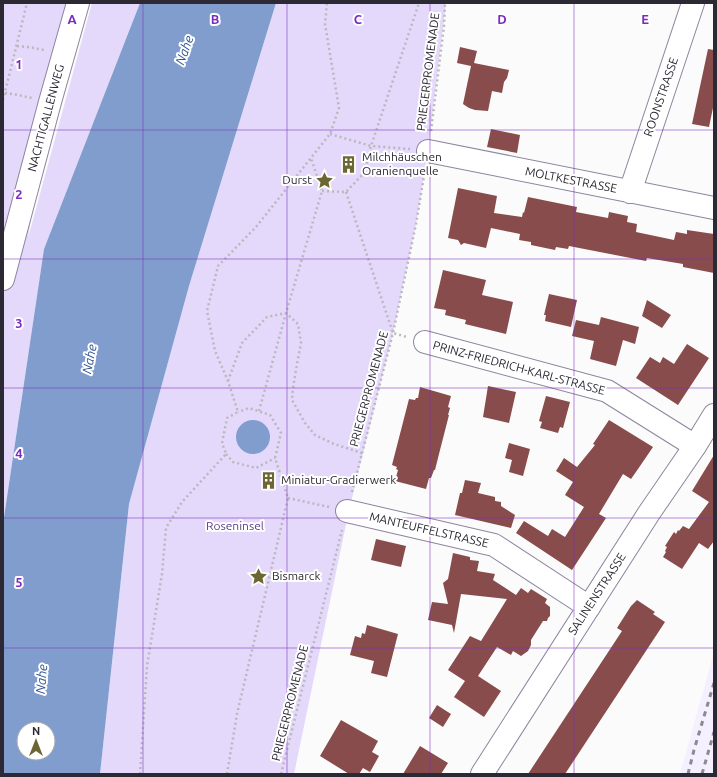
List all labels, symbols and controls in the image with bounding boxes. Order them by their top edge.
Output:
text: A [67,12,77,26]
text: B [211,12,220,26]
text: C [354,12,363,26]
street label: PRIEGERPROMENADE [414,12,441,132]
text: D [497,12,507,26]
text: E [641,12,649,26]
water label: Nahe [172,33,196,66]
street label: ROONSTRASSE [641,55,680,138]
text: 1 [15,57,23,71]
street label: NACHTIGALLENWEG [25,63,66,173]
place label: Milchhäuschen Oranienquelle [362,150,442,177]
building icon: Milchhäuschen Oranienquelle [339,154,359,174]
street label: MOLTKESTRASSE [524,164,618,195]
place icon: Durst [315,170,335,190]
place label: Durst [282,173,312,186]
text: 2 [15,187,23,201]
text: 3 [15,316,23,330]
street label: PRIEGERPROMENADE [347,329,390,448]
street label: PRINZ-FRIEDRICH-KARL-STRASSE [432,338,607,397]
water label: Nahe [79,343,99,375]
text: 4 [15,446,23,460]
building icon: Miniatur-Gradierwerk [258,470,278,490]
place label: Miniatur-Gradierwerk [281,473,396,486]
street label: MANTEUFFELSTRASSE [368,509,490,550]
park label: Roseninsel [206,519,264,532]
street label: SALINENSTRASSE [565,550,628,637]
place icon: Bismarck [249,566,269,586]
place label: Bismarck [272,569,320,582]
text: 5 [15,575,23,589]
street label: PRIEGERPROMENADE [269,643,310,762]
water label: Nahe [33,663,49,694]
north arrow [16,721,56,761]
text: N [32,725,40,737]

